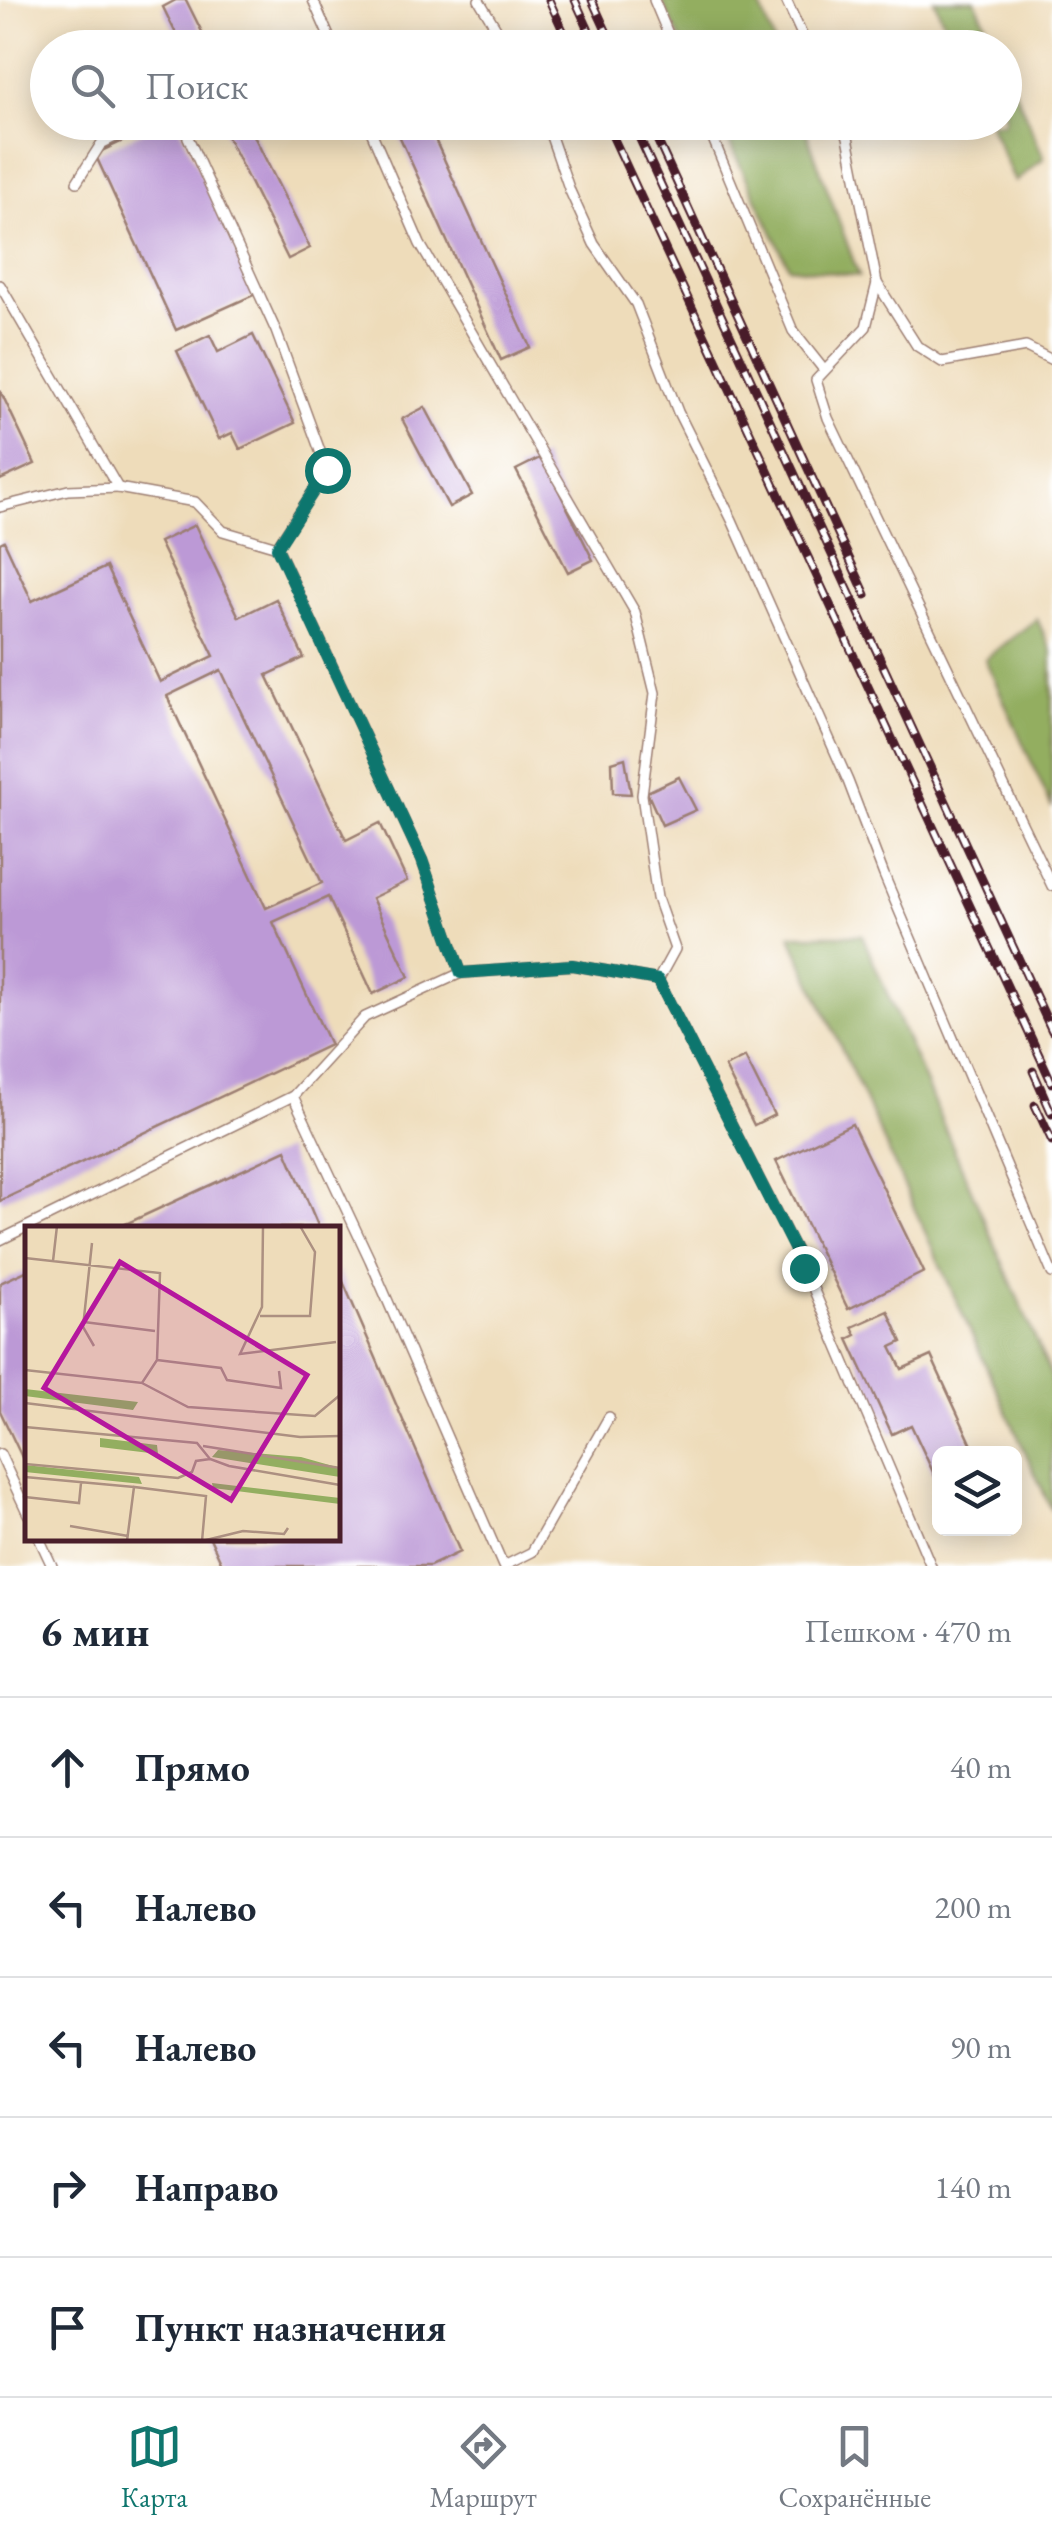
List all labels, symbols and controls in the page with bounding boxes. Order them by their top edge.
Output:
search box [30,30,1022,140]
icon: search [65,58,120,113]
text: Поиск [145,61,248,110]
route start [305,448,351,494]
inset map [25,1226,340,1541]
route end [782,1246,828,1292]
map controls [932,1446,1022,1536]
button: layers [932,1446,1022,1536]
text: 6 мин [40,1604,149,1659]
text: Пешком · 470 m [804,1610,1012,1652]
icon: ahead [40,1740,95,1795]
text: Прямо [135,1743,250,1792]
text: 40 m [950,1746,1012,1788]
icon: left [40,1880,95,1935]
text: Налево [135,1883,256,1932]
text: 200 m [935,1886,1012,1928]
icon: left [40,2020,95,2075]
text: Налево [135,2023,256,2072]
text: 90 m [950,2026,1012,2068]
icon: right [40,2160,95,2215]
text: Направо [135,2163,278,2212]
text: 140 m [935,2166,1012,2208]
icon: arrive [40,2300,95,2355]
text: Пункт назначения [135,2303,446,2352]
tab: Карта [121,2419,188,2515]
tab: Маршрут [429,2419,537,2515]
tab: Сохранённые [778,2419,931,2515]

